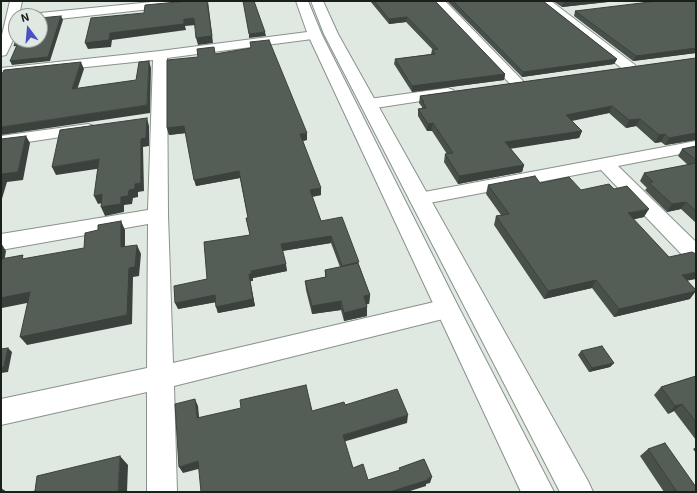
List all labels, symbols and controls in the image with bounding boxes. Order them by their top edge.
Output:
north arrow [8,8,48,48]
text: N [19,10,30,24]

